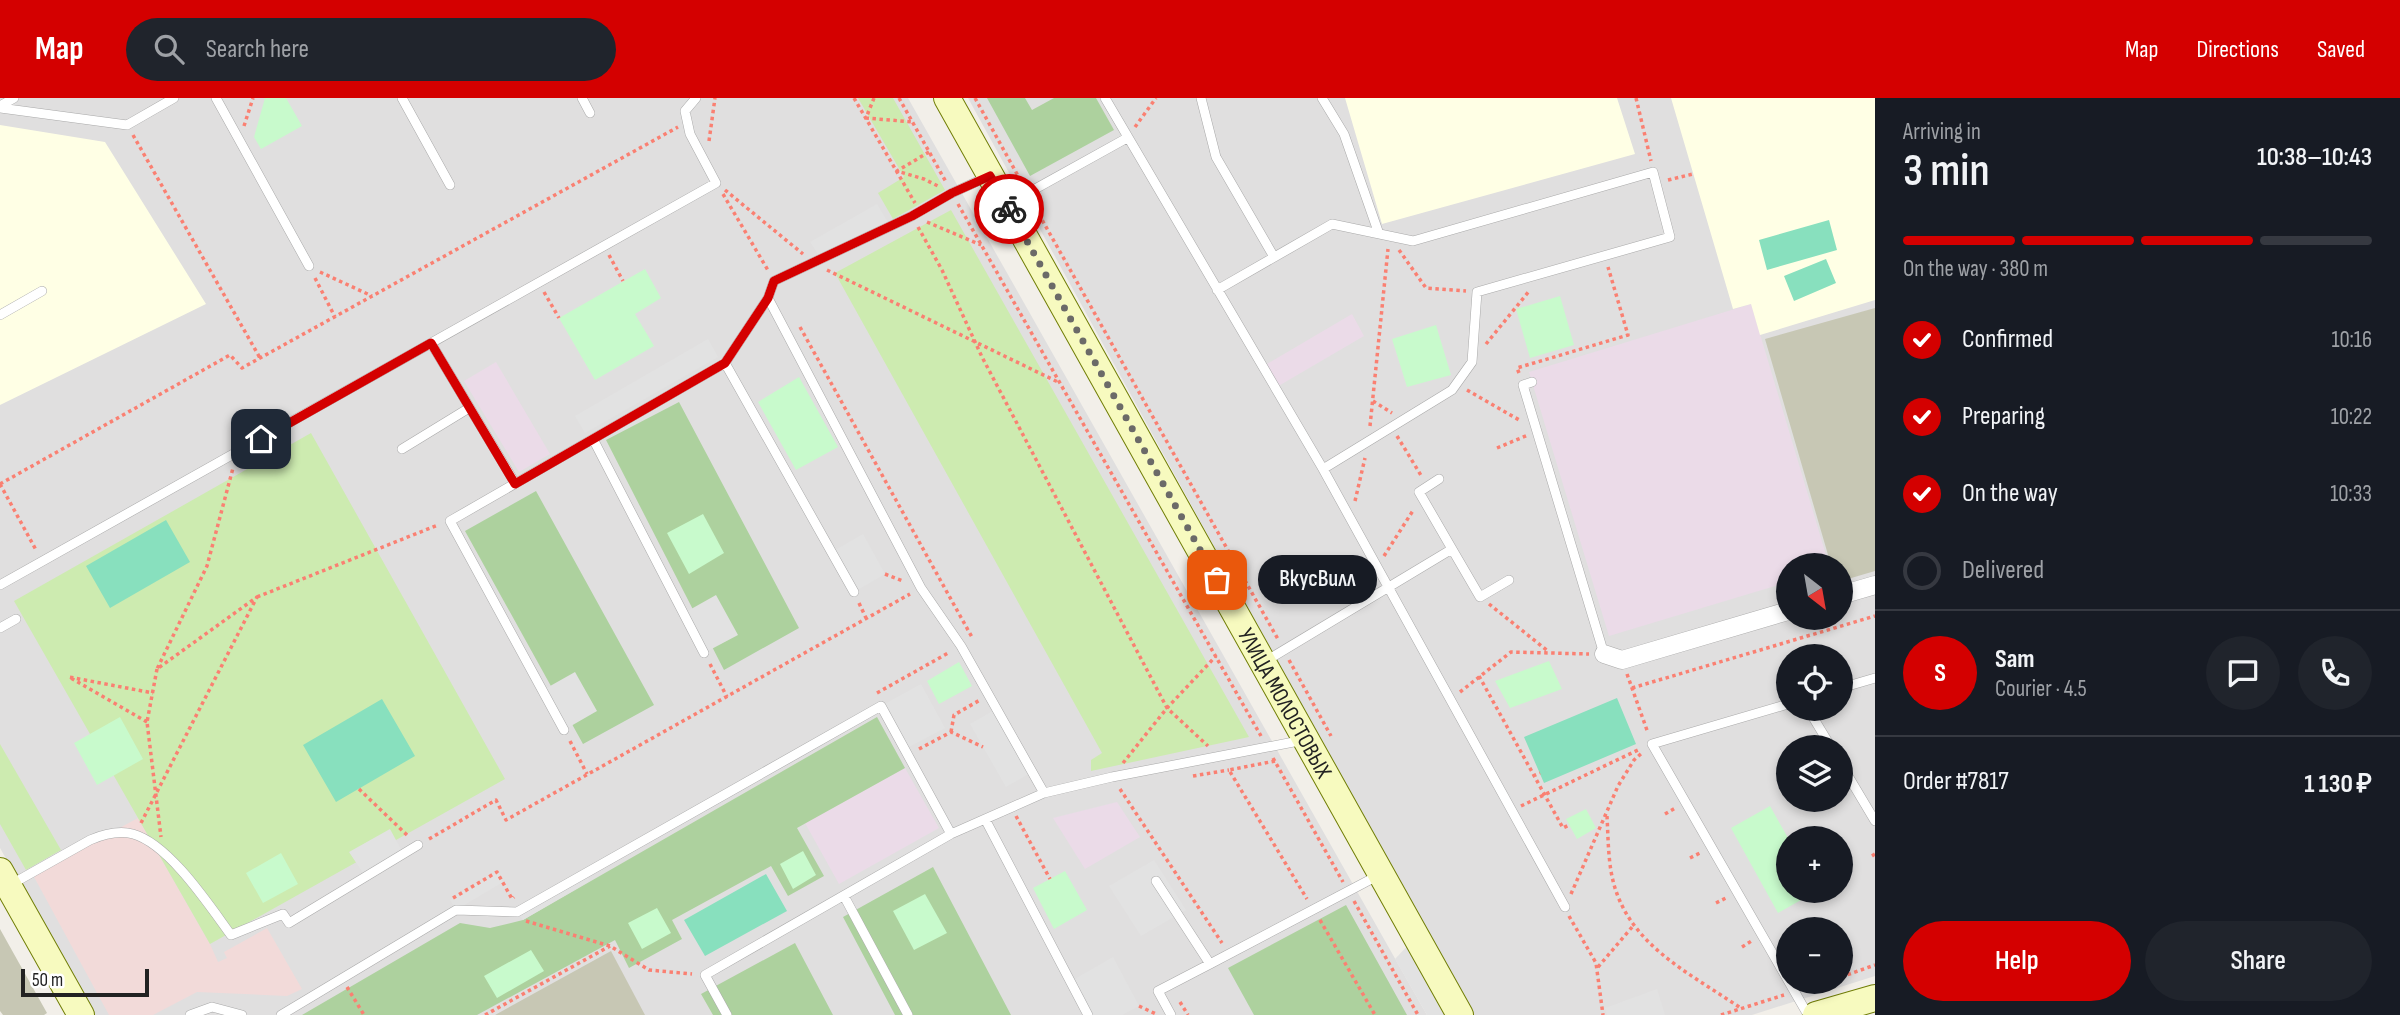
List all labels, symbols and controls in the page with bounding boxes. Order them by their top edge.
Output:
search box [126,18,616,81]
text: Map [35,29,84,69]
icon: search [150,30,188,68]
text: Search here [206,34,309,65]
text: Map [2125,35,2158,64]
text: Directions [2196,35,2279,64]
text: Saved [2317,35,2365,64]
text: Arriving in [1903,118,1981,146]
text: 10:38–10:43 [2257,142,2372,173]
text: 3 min [1903,144,1990,199]
courier [974,174,1044,244]
icon: bike [990,190,1028,228]
text: On the way · 380 m [1903,255,2048,283]
icon: check [1903,321,1941,359]
text: Confirmed [1962,324,2053,355]
text: 10:16 [2331,326,2372,354]
icon: check [1903,398,1941,436]
text: Preparing [1962,401,2045,432]
text: 10:22 [2331,403,2372,431]
pin [231,409,291,469]
icon: home [242,420,280,458]
icon: check [1903,475,1941,513]
text: On the way [1962,478,2058,509]
text: 10:33 [2330,480,2372,508]
pin [1187,550,1247,610]
north arrow [1776,553,1853,630]
map controls [1776,553,1853,994]
text: Delivered [1962,555,2044,586]
callout: ВкусВилл [1259,556,1378,604]
icon: bag [1198,561,1236,599]
text: ВкусВилл [1279,565,1356,593]
street label: УЛИЦА МОЛОСТОВЫХ [1231,623,1338,783]
button: chat [2206,636,2280,710]
button: phone [2298,636,2372,710]
button: locate [1776,644,1853,721]
text: Sam [1995,644,2035,675]
text: S [1934,658,1946,689]
text: Courier · 4.5 [1995,675,2087,703]
button: layers [1776,735,1853,812]
text: Order #7817 [1903,766,2009,797]
text: 1 130 ₽ [2304,769,2372,800]
button: + [1776,826,1853,903]
button: − [1776,917,1853,994]
button: Help [1903,921,2131,1001]
button: Share [2145,921,2372,1001]
scale bar [21,966,149,998]
text: 50 m [32,969,63,992]

